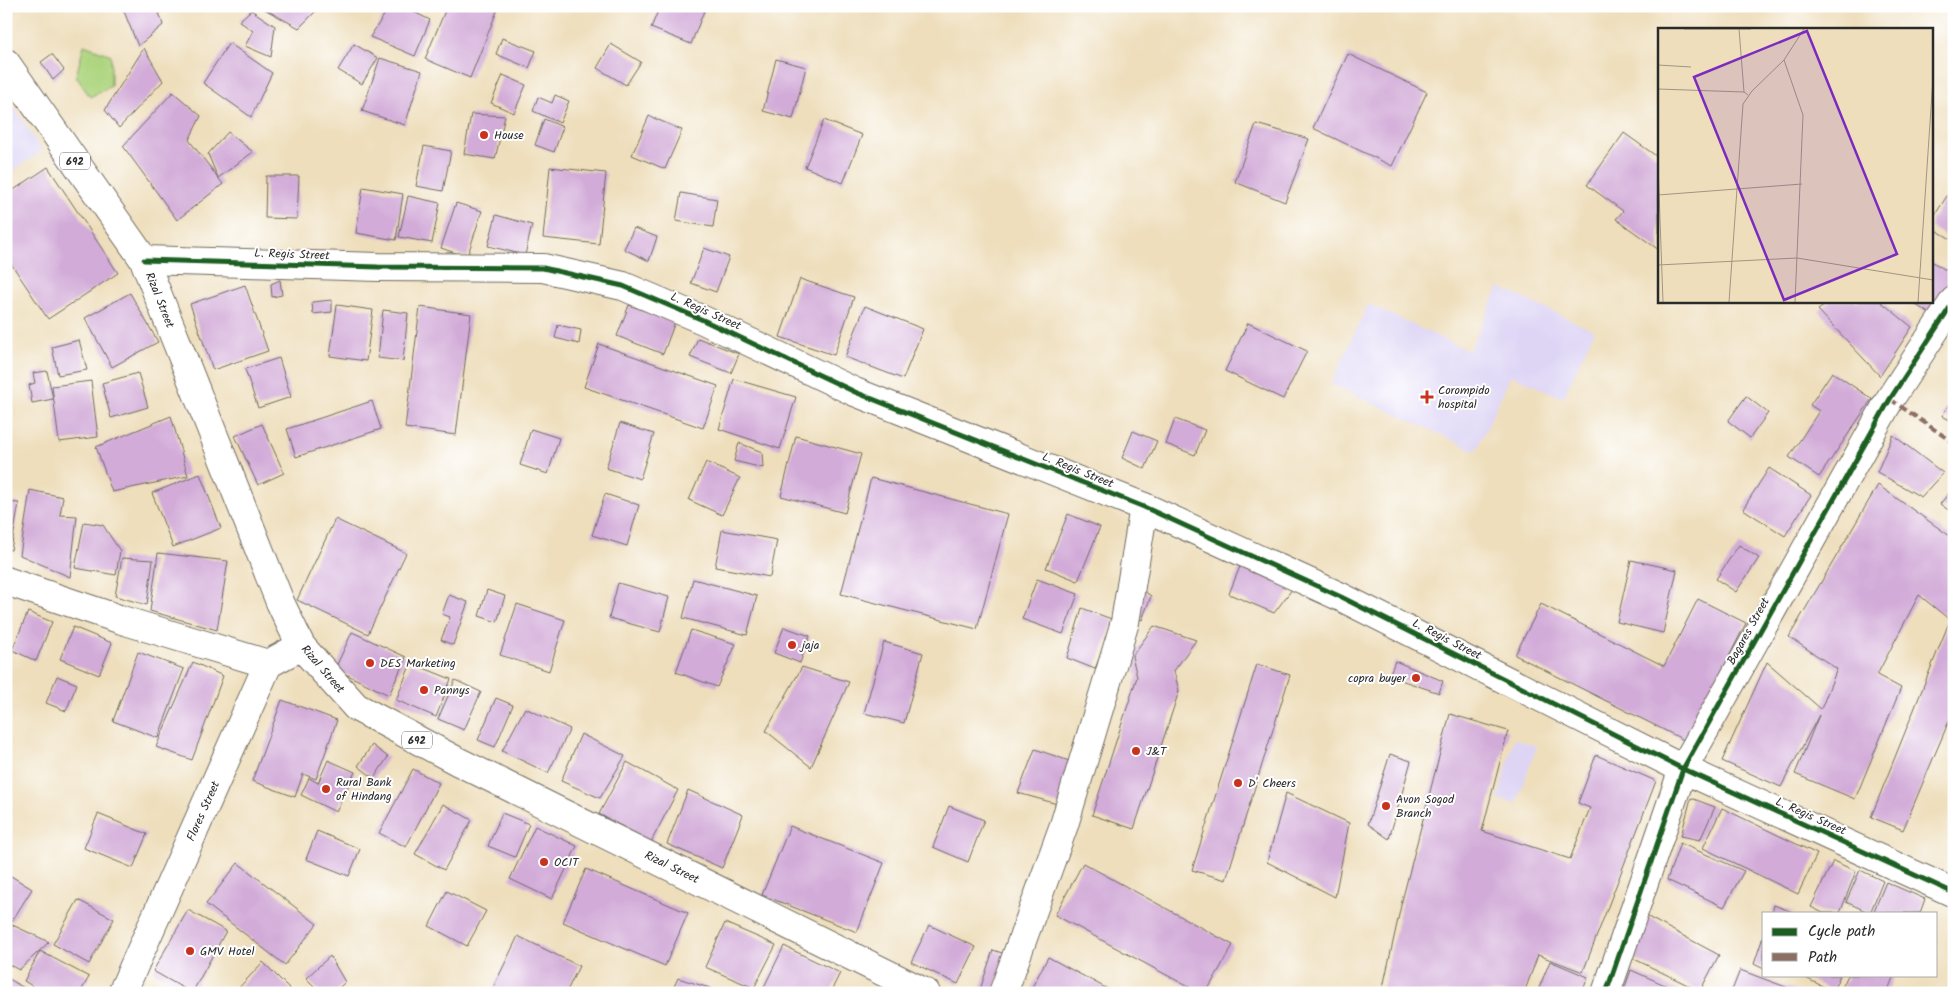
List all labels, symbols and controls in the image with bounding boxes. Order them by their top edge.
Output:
inset map [1658,28,1932,302]
place label: House [494,126,524,145]
marker: House [478,129,490,141]
road number: 692 [60,153,90,170]
street label: L. Regis Street [254,244,330,265]
street label: Rizal Street [140,269,180,331]
street label: L. Regis Street [667,287,744,336]
place label: Corompido hospital [1438,381,1490,414]
marker: Corompido hospital [1420,390,1434,404]
street label: L. Regis Street [1039,448,1117,494]
street label: Bagares Street [1722,594,1775,668]
street label: L. Regis Street [1409,614,1485,665]
place label: jaja [799,636,820,655]
marker: jaja [786,639,798,651]
street label: Rizal Street [296,641,349,698]
place label: DES Marketing [380,654,456,673]
marker: DES Marketing [364,657,376,669]
place label: copra buyer [1348,669,1407,688]
marker: copra buyer [1410,672,1422,684]
place label: Pannys [434,681,470,700]
marker: Pannys [418,684,430,696]
road number: 692 [402,732,432,748]
place label: J&T [1146,742,1168,761]
marker: J&T [1130,745,1142,757]
place label: Rural Bank of Hindang [336,773,392,806]
place label: D' Cheers [1248,774,1296,793]
marker: D' Cheers [1232,777,1244,789]
street label: Flores Street [182,778,225,844]
marker: Rural Bank of Hindang [320,783,332,795]
place label: Avon Sogod Branch [1396,790,1455,823]
street label: L. Regis Street [1772,792,1849,841]
marker: Avon Sogod Branch [1380,800,1392,812]
street label: Rizal Street [641,846,703,889]
place label: OCIT [554,853,580,872]
marker: OCIT [538,856,550,868]
legend [1762,912,1938,976]
text: Cycle path [1808,920,1875,944]
place label: GMV Hotel [200,942,255,961]
marker: GMV Hotel [184,945,196,957]
text: Path [1808,946,1837,970]

